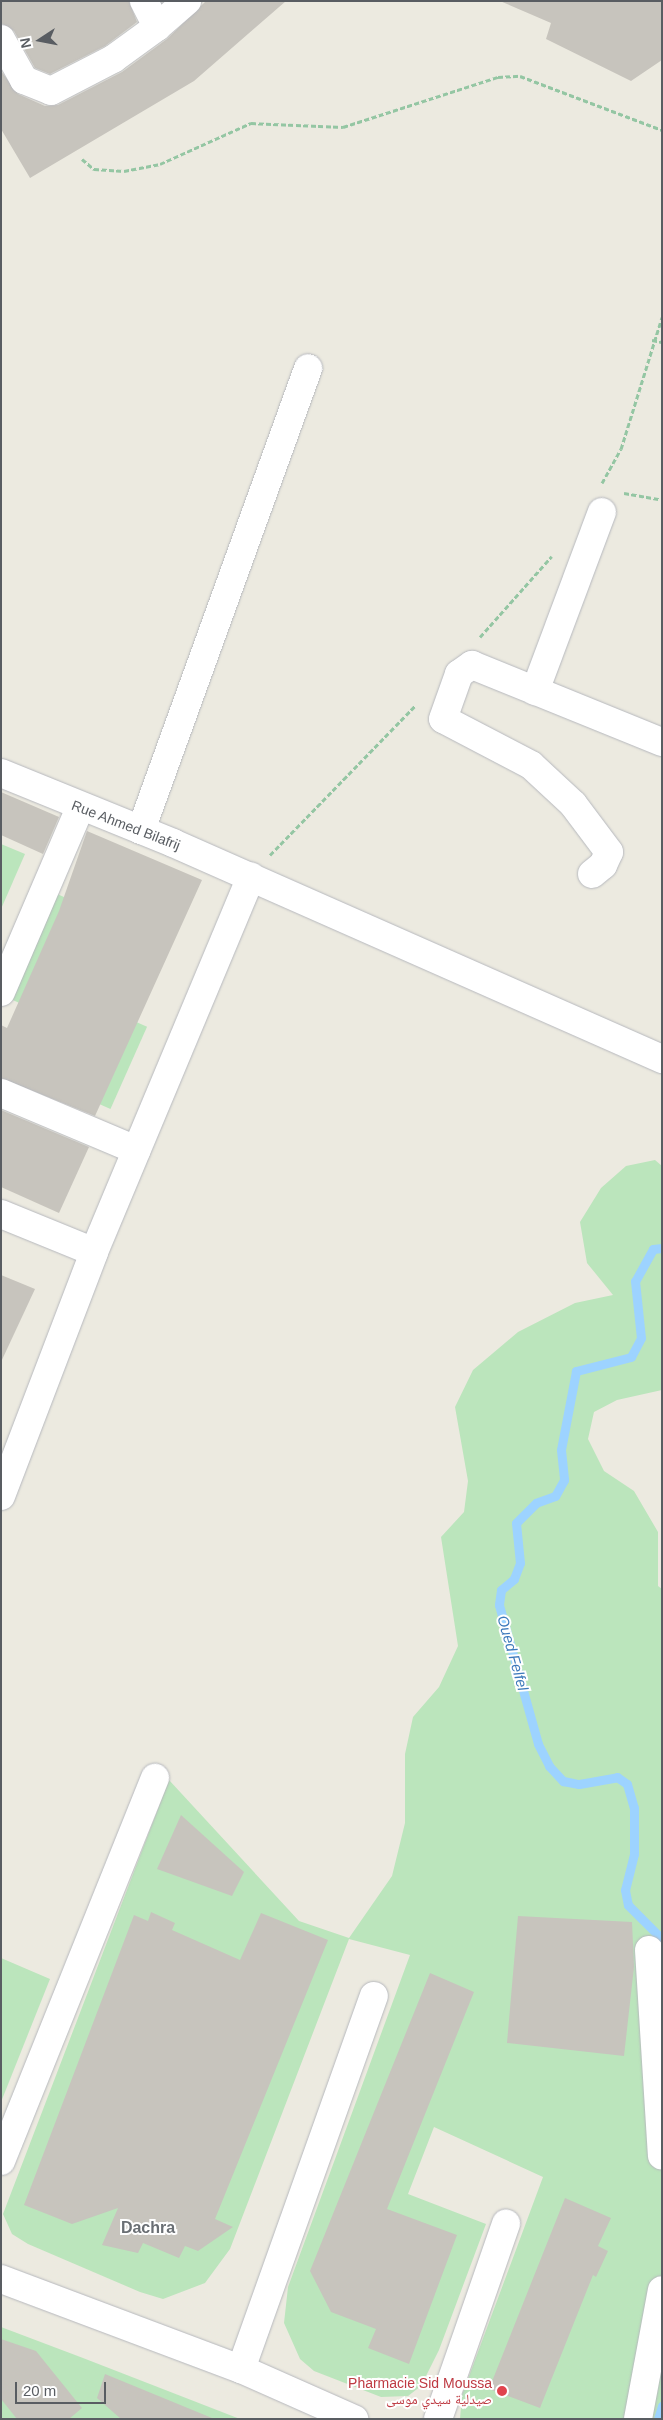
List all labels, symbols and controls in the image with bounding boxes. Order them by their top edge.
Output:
north arrow [15,15,65,65]
text: N [16,36,34,49]
street label: Rue Ahmed Bilafrij [69,796,183,854]
water label: Oued Felfel [494,1613,532,1693]
district label: Dachra [121,2218,175,2238]
scale bar [18,2372,109,2404]
place label: Pharmacie Sid Moussa صيدلية سيدي موسى [348,2375,492,2408]
text: 20 m [23,2382,56,2399]
marker: Pharmacie Sid Moussa صيدلية سيدي موسى [496,2385,508,2397]

